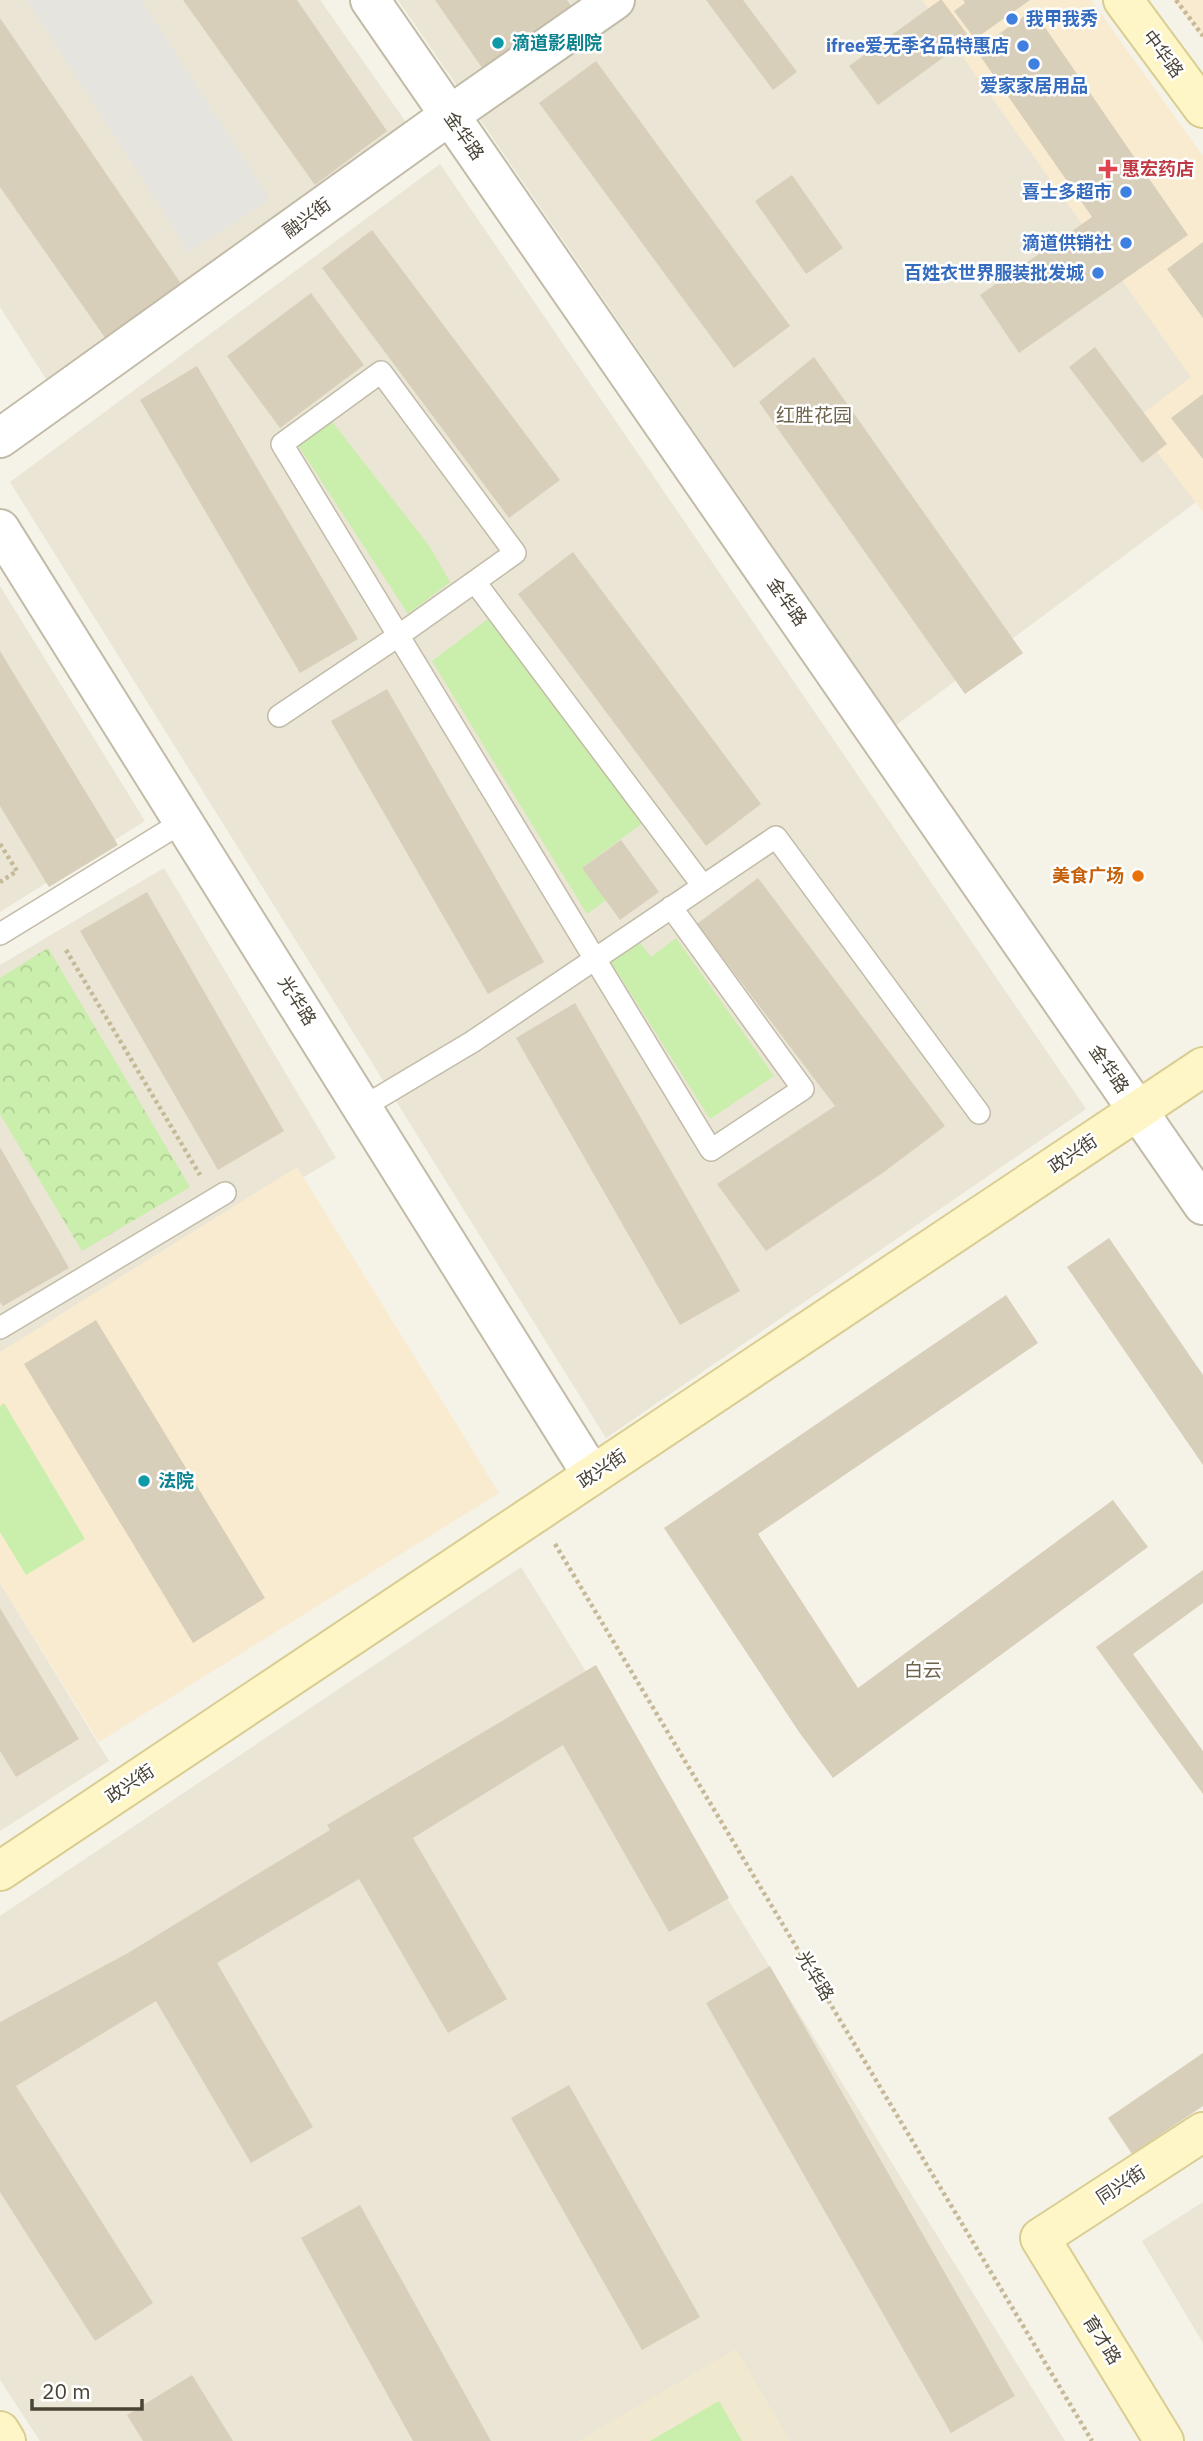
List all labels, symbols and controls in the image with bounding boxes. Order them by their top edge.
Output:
place label: 我甲我秀 [1026,7,1098,30]
marker: 我甲我秀 [1004,11,1020,27]
street label: 中华路 [1138,25,1189,82]
place label: 滴道影剧院 [512,31,602,54]
place label: ifree爱无季名品特惠店 [826,34,1009,57]
marker: 滴道影剧院 [490,35,506,51]
marker: ifree爱无季名品特惠店 [1015,38,1031,54]
marker: 爱家家居用品 [1026,56,1042,72]
place label: 爱家家居用品 [980,74,1088,97]
street label: 金华路 [440,107,489,164]
place label: 惠宏药店 [1122,157,1194,180]
marker: 惠宏药店 [1100,161,1116,177]
place label: 喜士多超市 [1022,180,1112,203]
marker: 喜士多超市 [1118,184,1134,200]
street label: 融兴街 [278,192,335,243]
place label: 滴道供销社 [1022,231,1112,254]
marker: 滴道供销社 [1118,235,1134,251]
place label: 百姓衣世界服装批发城 [904,261,1084,284]
marker: 百姓衣世界服装批发城 [1090,265,1106,281]
district label: 红胜花园 [776,403,852,427]
street label: 金华路 [763,573,812,630]
place label: 美食广场 [1052,864,1124,887]
marker: 美食广场 [1130,868,1146,884]
street label: 光华路 [273,972,321,1030]
street label: 金华路 [1085,1040,1134,1097]
street label: 政兴街 [1044,1129,1102,1178]
street label: 政兴街 [573,1444,631,1493]
place label: 法院 [158,1469,194,1492]
marker: 法院 [136,1473,152,1489]
district label: 白云 [904,1658,942,1682]
street label: 政兴街 [101,1759,159,1808]
street label: 光华路 [792,1947,839,2005]
street label: 同兴街 [1092,2160,1150,2209]
street label: 育才路 [1078,2311,1126,2369]
scale bar [32,2368,142,2412]
text: 20 m [42,2377,91,2405]

